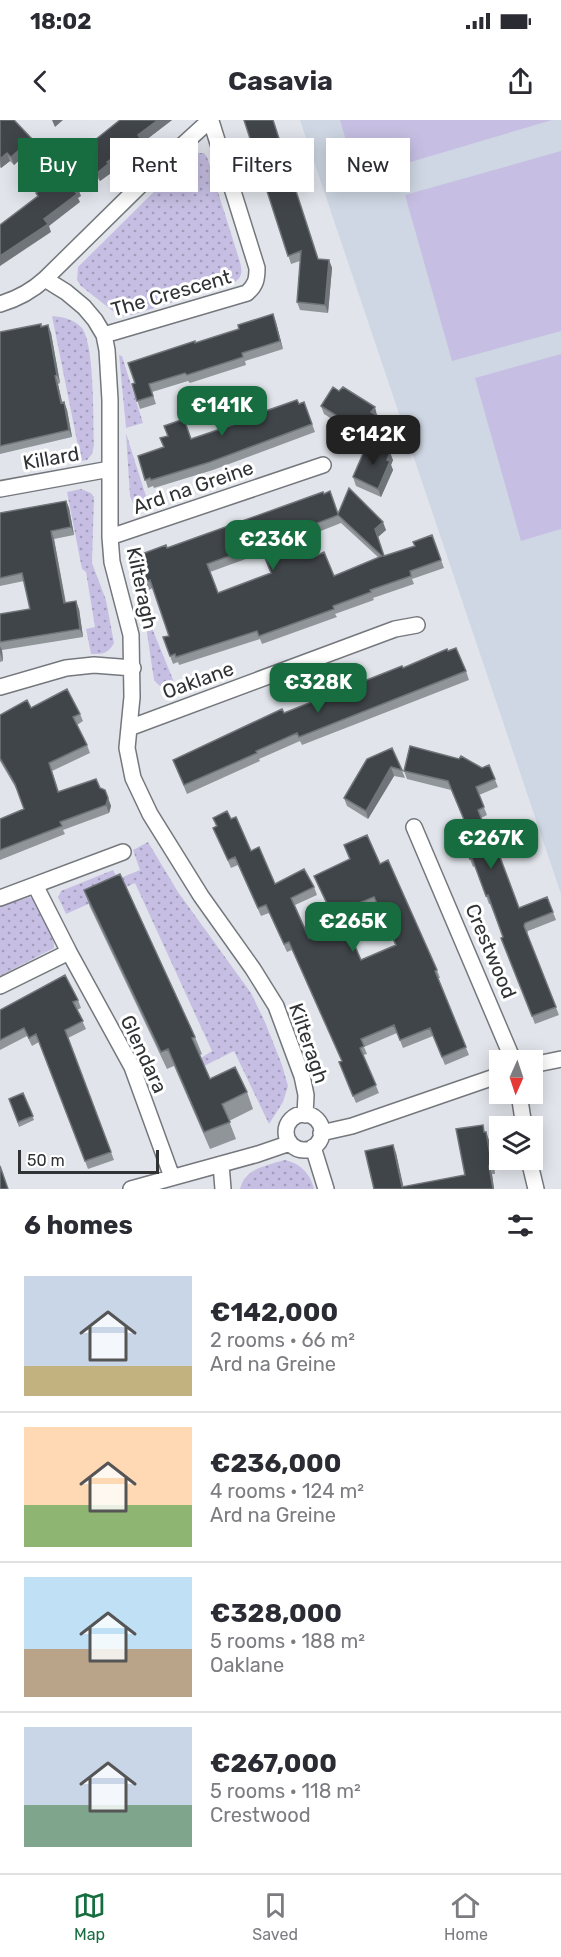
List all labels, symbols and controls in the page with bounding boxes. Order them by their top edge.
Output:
text: 18:02 [30,8,92,35]
icon: back [24,65,57,98]
text: Casavia [228,65,333,97]
icon: share [504,65,537,98]
chip: Buy [18,138,98,192]
chip: Rent [110,138,198,192]
chip: Filters [210,138,314,192]
chip: New [326,138,410,192]
street label: The Crescent [108,264,234,322]
pin: €141K [180,386,264,437]
text: €141K [191,393,253,417]
pin: €142K [331,415,415,466]
text: €142K [340,422,406,446]
street label: Killard [21,441,81,475]
street label: Ard na Greine [130,455,256,519]
pin: €236K [231,520,315,571]
text: €236K [239,527,307,551]
street label: Kilteragh [122,545,162,631]
street label: Oaklane [159,656,237,704]
pin: €328K [276,663,360,714]
text: €328K [284,670,352,694]
pin: €267K [449,819,533,870]
text: €267K [458,826,524,850]
street label: Crestwood [460,900,522,1002]
pin: €265K [311,902,395,953]
text: €265K [319,909,387,933]
street label: Kilteragh [284,1000,334,1086]
street label: Glendara [116,1011,172,1097]
north arrow [489,1050,543,1104]
map controls [489,1050,543,1170]
button: layers [489,1116,543,1170]
scale bar [18,1147,159,1174]
text: 50 m [27,1151,65,1170]
icon: filters [504,1209,537,1242]
text: 6 homes [24,1210,133,1241]
text: €142,000 [210,1297,338,1328]
icon: home [72,1300,144,1372]
text: 2 rooms · 66 m² [210,1328,355,1352]
text: Ard na Greine [210,1352,336,1376]
text: €236,000 [210,1448,341,1479]
icon: home [72,1451,144,1523]
text: 4 rooms · 124 m² [210,1479,364,1503]
text: Ard na Greine [210,1503,336,1527]
text: €328,000 [210,1598,342,1629]
icon: home [72,1601,144,1673]
text: 5 rooms · 188 m² [210,1629,365,1653]
text: Oaklane [210,1653,284,1677]
text: €267,000 [210,1748,337,1779]
icon: home [72,1751,144,1823]
text: 5 rooms · 118 m² [210,1779,361,1803]
text: Crestwood [210,1803,311,1827]
tab: Map [73,1889,106,1944]
tab: Saved [252,1889,298,1944]
tab: Home [444,1889,488,1944]

